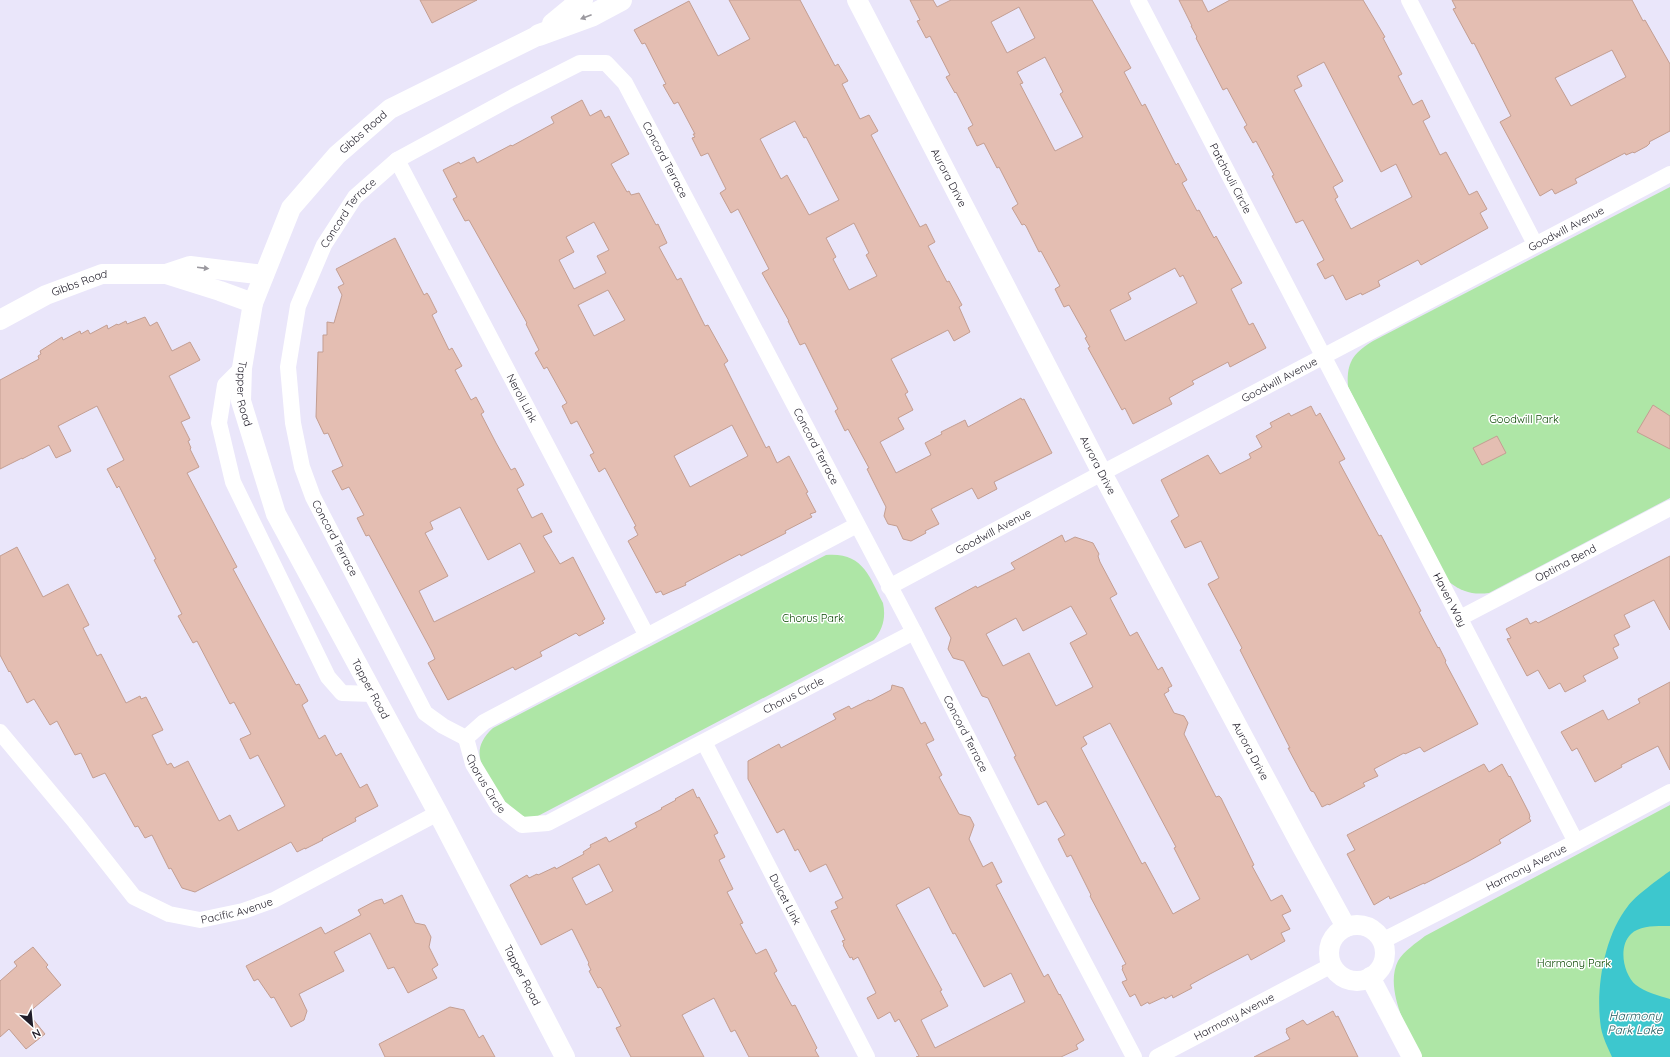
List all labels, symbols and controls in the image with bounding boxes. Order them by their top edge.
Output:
one-way arrow [580,15,592,21]
street label: Gibbs Road [336,107,390,157]
street label: Concord Terrace [639,119,691,200]
street label: Patchouli Circle [1207,141,1255,216]
street label: Aurora Drive [928,146,970,209]
street label: Concord Terrace [317,175,379,251]
street label: Goodwill Avenue [1526,203,1606,254]
one-way arrow [197,265,209,271]
street label: Gibbs Road [49,267,107,299]
street label: Goodwill Avenue [1239,354,1320,405]
street label: Tapper Road [234,360,255,428]
street label: Neroli Link [503,371,541,425]
street label: Concord Terrace [790,405,842,487]
park label: Goodwill Park [1489,412,1559,426]
street label: Aurora Drive [1077,434,1119,497]
street label: Concord Terrace [309,497,361,579]
street label: Goodwill Avenue [953,505,1033,557]
street label: Optima Bend [1532,541,1598,585]
street label: Haven Way [1430,570,1470,629]
park label: Chorus Park [782,611,844,625]
street label: Tapper Road [349,656,393,721]
street label: Chorus Circle [760,673,826,717]
street label: Concord Terrace [940,693,991,775]
street label: Aurora Drive [1229,719,1272,783]
street label: Chorus Circle [464,752,508,816]
street label: Harmony Avenue [1484,841,1569,894]
street label: Dulcet Link [766,871,804,927]
street label: Pacific Avenue [200,894,275,927]
street label: Tapper Road [501,942,544,1008]
park label: Harmony Park [1537,956,1611,970]
street label: Harmony Avenue [1191,990,1277,1043]
north arrow [12,1005,52,1045]
water label: Harmony Park Lake [1607,1008,1664,1037]
text: N [30,1026,43,1042]

